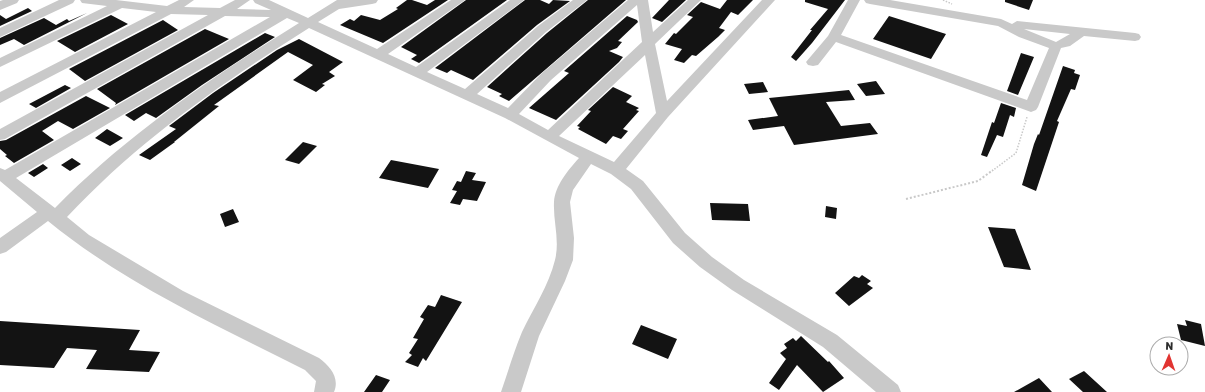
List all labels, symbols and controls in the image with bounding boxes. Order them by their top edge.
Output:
north arrow [1149,336,1189,376]
text: N [1165,340,1174,353]

